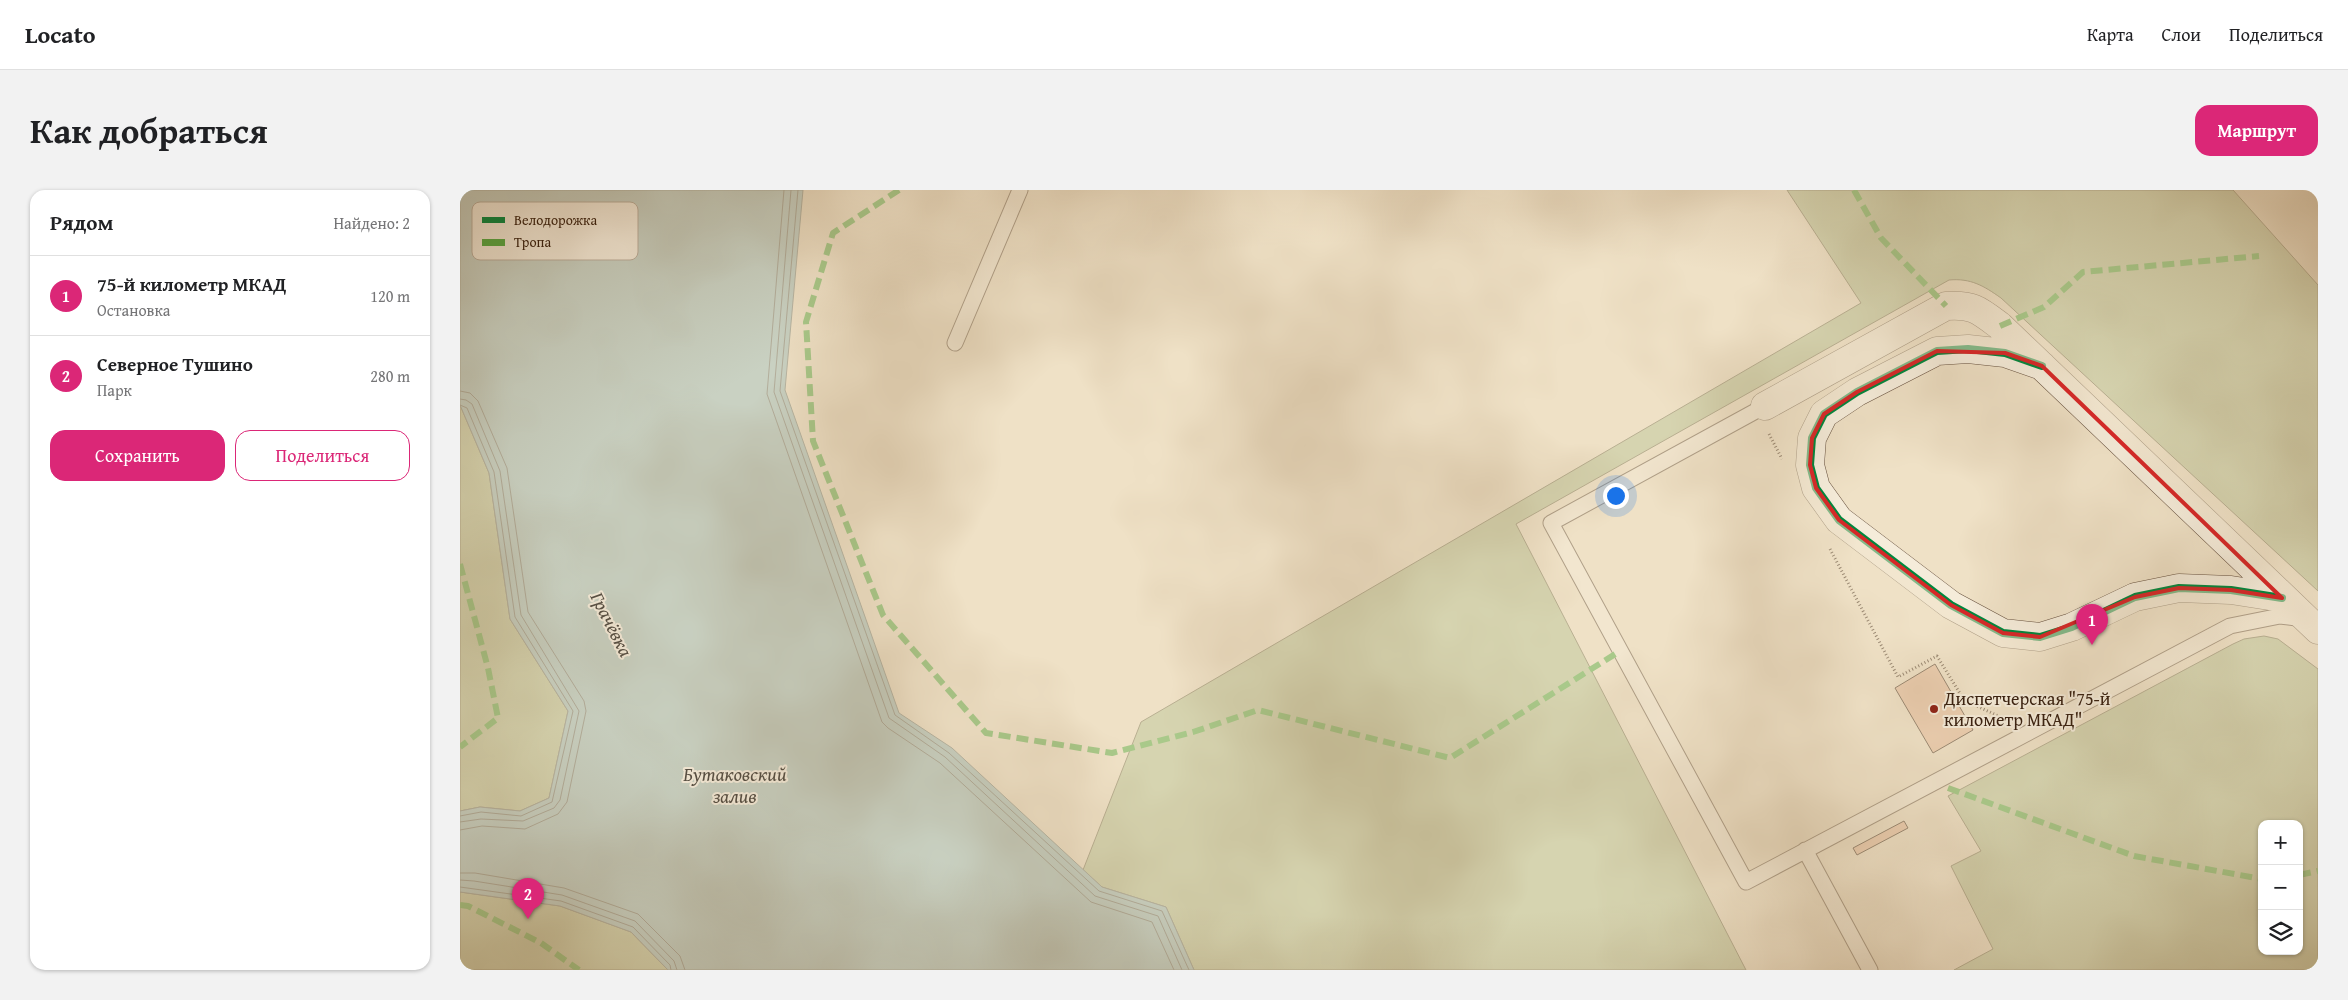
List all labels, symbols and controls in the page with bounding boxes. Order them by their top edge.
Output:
text: Locato [25,17,96,52]
text: Карта [2087,21,2134,48]
text: Слои [2162,21,2201,48]
text: Поделиться [2229,21,2323,48]
text: Как добраться [30,105,268,156]
button: Маршрут [2195,105,2318,156]
legend [472,202,638,260]
text: Рядом [50,207,113,238]
text: Велодорожка [514,210,597,230]
text: Найдено: 2 [333,211,410,235]
text: Тропа [514,232,551,252]
text: 75-й километр МКАД [97,270,287,298]
text: 1 [62,284,70,308]
text: 120 m [370,284,410,308]
text: Остановка [97,298,170,322]
text: Северное Тушино [97,350,253,378]
text: 2 [62,364,70,388]
text: 280 m [370,364,410,388]
text: Парк [97,378,132,402]
button: Сохранить [50,430,225,481]
button: Поделиться [235,430,410,481]
your location [1603,483,1629,509]
water label: Грачёвка [583,586,640,662]
pin: 1 [2076,604,2108,645]
place label: Диспетчерская "75-й километр МКАД" [1943,685,2111,733]
marker: Диспетчерская "75-й километр МКАД" [1928,703,1940,715]
water label: Бутаковский залив [683,760,787,810]
map controls [2258,820,2303,955]
button: + [2258,820,2303,865]
button: − [2258,865,2303,910]
pin: 2 [512,878,544,919]
button: layers [2258,910,2303,955]

